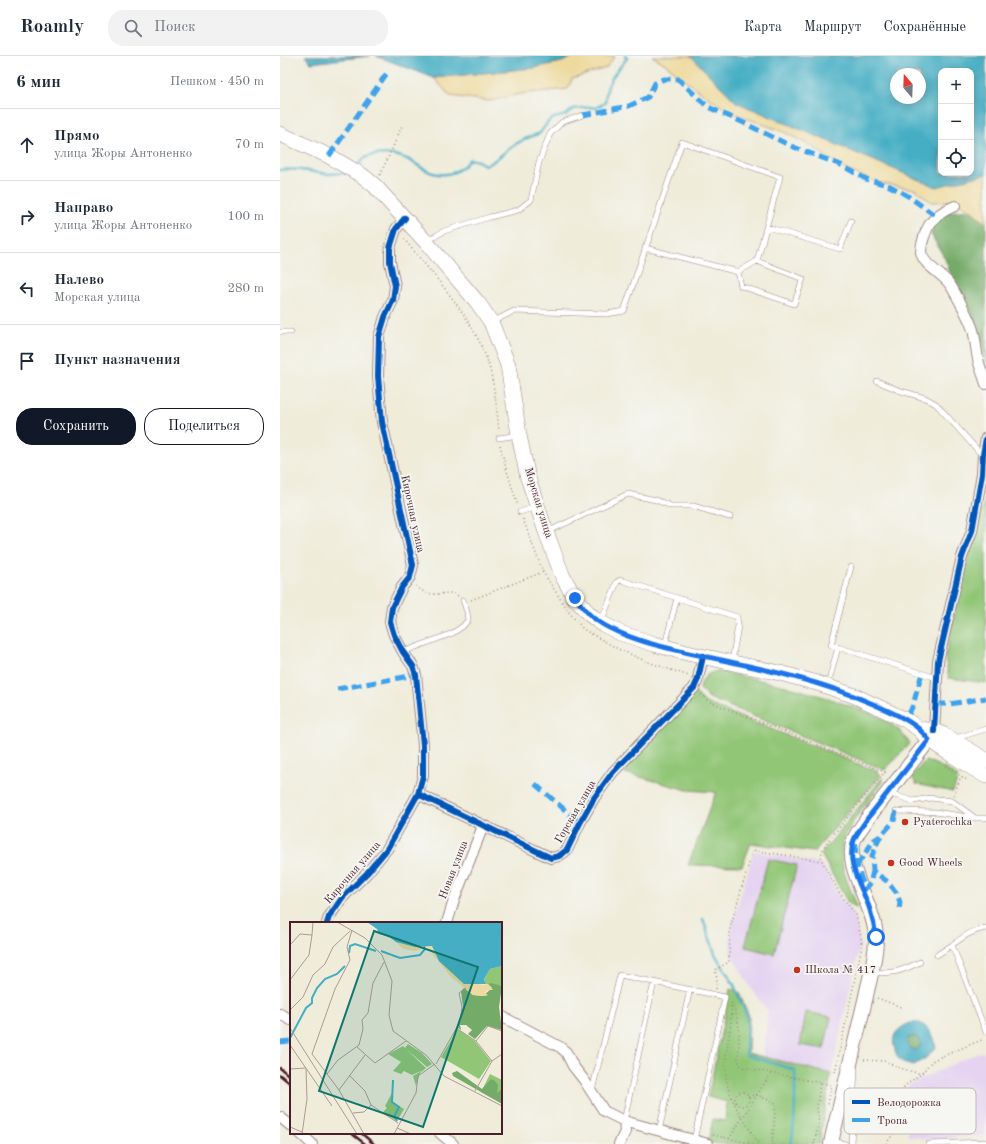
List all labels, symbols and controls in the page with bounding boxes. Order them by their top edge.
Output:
search box [108,10,388,46]
icon: search [122,17,144,39]
text: Roamly [20,18,84,37]
text: Поиск [154,20,196,35]
text: Карта [744,20,782,34]
text: Маршрут [804,20,861,34]
text: Сохранённые [883,20,966,34]
north arrow [890,68,926,104]
map controls [938,68,974,176]
button: + [938,68,974,104]
text: 6 мин [16,74,61,91]
text: Пешком · 450 m [170,75,264,88]
button: − [938,104,974,140]
text: Прямо [54,129,100,144]
icon: ahead [16,134,38,156]
text: 70 m [235,138,264,151]
button: locate [938,140,974,176]
text: улица Жоры Антоненко [54,147,192,160]
text: Направо [54,201,113,216]
icon: right [16,206,38,228]
text: 100 m [227,210,264,223]
text: улица Жоры Антоненко [54,219,192,232]
text: Налево [54,273,104,288]
icon: left [16,278,38,300]
text: 280 m [227,282,264,295]
text: Морская улица [54,291,140,304]
icon: arrive [16,350,38,372]
text: Пункт назначения [54,353,181,368]
button: Сохранить [16,408,136,445]
button: Поделиться [144,408,264,445]
street label: Морская улица [522,466,554,540]
street label: Кирочная улица [398,474,426,554]
route end [566,589,584,607]
street label: Горская улица [554,778,599,845]
marker: Pyaterochka [900,817,910,827]
place label: Pyaterochka [913,817,973,828]
street label: Кирочная улица [323,839,383,906]
street label: Новая улица [438,839,470,901]
marker: Good Wheels [886,858,896,868]
place label: Good Wheels [899,858,962,869]
inset map [290,922,502,1134]
route start [867,928,885,946]
marker: Школа № 417 [792,965,802,975]
place label: Школа № 417 [805,965,876,976]
legend [844,1088,976,1134]
text: Велодорожка [877,1098,942,1109]
text: Тропа [877,1116,908,1127]

